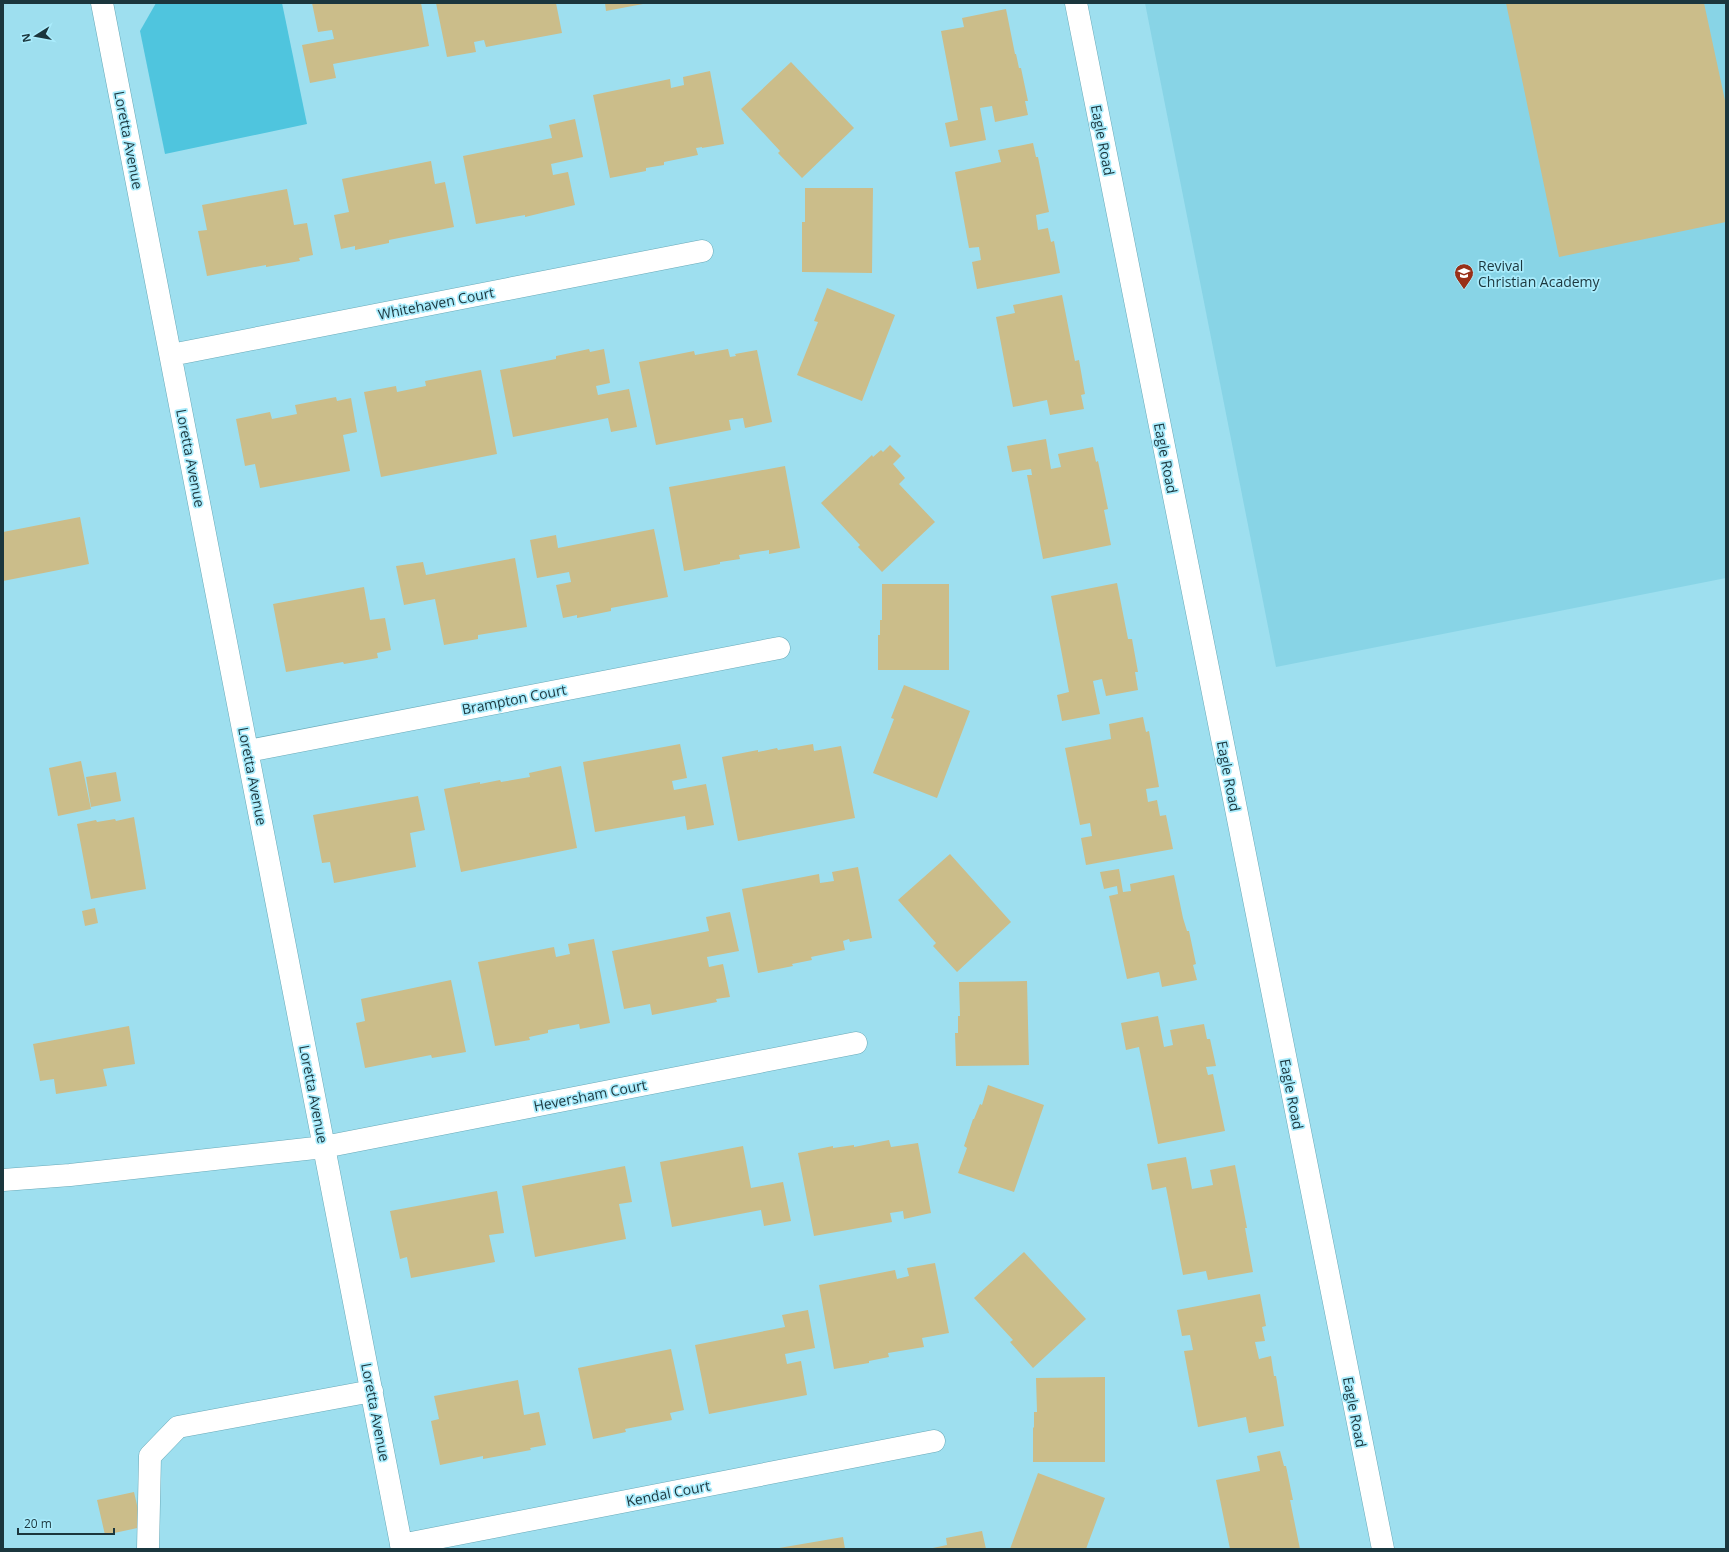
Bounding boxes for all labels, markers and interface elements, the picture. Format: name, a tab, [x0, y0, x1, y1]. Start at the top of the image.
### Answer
north arrow	[16, 16, 56, 56]
text: N	[17, 32, 34, 44]
street label: Loretta Avenue	[110, 89, 148, 191]
street label: Eagle Road	[1087, 103, 1119, 177]
place label: Revival Christian Academy	[1478, 256, 1601, 291]
school or university icon: Revival Christian Academy	[1453, 262, 1475, 290]
street label: Whitehaven Court	[376, 282, 496, 324]
street label: Loretta Avenue	[172, 407, 210, 509]
street label: Eagle Road	[1150, 421, 1182, 495]
street label: Brampton Court	[460, 680, 568, 718]
street label: Loretta Avenue	[234, 725, 272, 827]
street label: Eagle Road	[1213, 739, 1245, 813]
street label: Loretta Avenue	[295, 1043, 333, 1145]
street label: Eagle Road	[1276, 1057, 1308, 1131]
street label: Heversham Court	[532, 1075, 648, 1115]
street label: Loretta Avenue	[357, 1361, 395, 1463]
street label: Eagle Road	[1339, 1375, 1371, 1449]
street label: Kendal Court	[624, 1476, 712, 1510]
scale bar	[18, 1510, 114, 1536]
text: 20 m	[24, 1515, 52, 1532]

